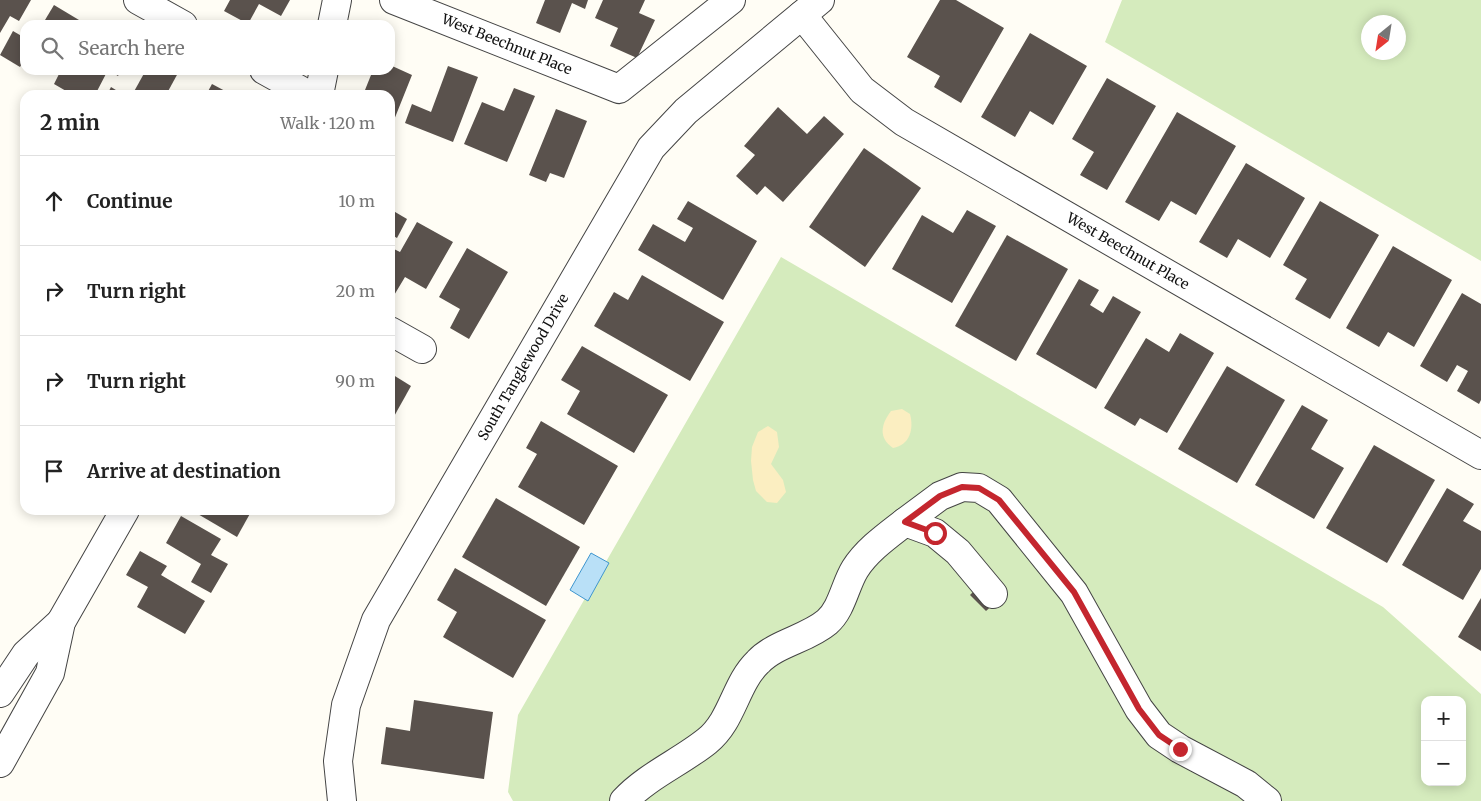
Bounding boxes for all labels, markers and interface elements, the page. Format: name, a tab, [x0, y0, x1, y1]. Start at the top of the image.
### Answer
street label: West Beechnut Place	[438, 9, 575, 78]
north arrow	[1361, 15, 1406, 60]
search box	[20, 20, 395, 75]
icon: search	[38, 34, 66, 62]
text: Search here	[78, 36, 185, 60]
text: 2 min	[40, 109, 100, 136]
text: Walk · 120 m	[280, 113, 375, 133]
icon: ahead	[40, 187, 68, 215]
text: Continue	[87, 189, 173, 213]
text: 10 m	[338, 191, 375, 211]
street label: West Beechnut Place	[1063, 208, 1193, 293]
icon: right	[40, 277, 68, 305]
text: Turn right	[87, 279, 186, 303]
text: 20 m	[336, 281, 375, 301]
street label: South Tanglewood Drive	[474, 290, 572, 444]
icon: right	[40, 367, 68, 395]
text: Turn right	[87, 369, 186, 393]
text: 90 m	[335, 371, 375, 391]
icon: arrive	[40, 457, 68, 485]
text: Arrive at destination	[87, 459, 281, 483]
route start	[924, 522, 947, 545]
map controls	[1421, 696, 1466, 786]
button: +	[1421, 696, 1466, 741]
route end	[1169, 738, 1192, 761]
button: −	[1421, 741, 1466, 786]

